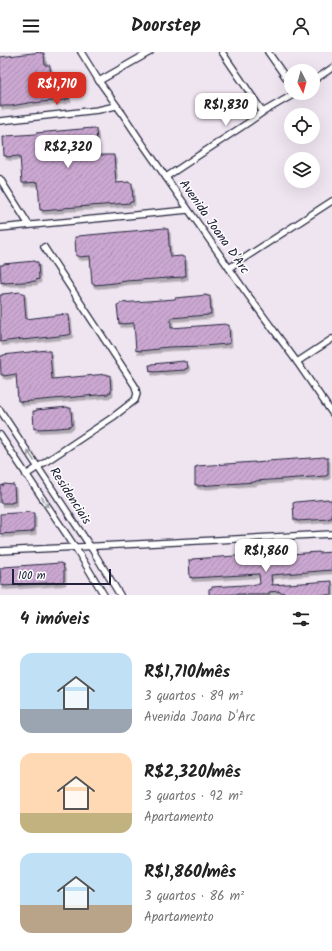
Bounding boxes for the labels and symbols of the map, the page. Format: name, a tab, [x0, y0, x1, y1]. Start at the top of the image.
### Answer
north arrow	[284, 64, 320, 100]
pin: R$1,710	[20, 72, 94, 106]
pin: R$1,830	[189, 93, 263, 127]
pin: R$2,320	[31, 135, 105, 169]
street label: Avenida Joana D'Arc	[173, 175, 255, 279]
one-way arrow	[26, 450, 34, 462]
street label: Residenciais	[44, 463, 97, 529]
one-way arrow	[41, 496, 49, 507]
pin: R$1,860	[229, 539, 303, 573]
scale bar	[12, 567, 111, 586]

